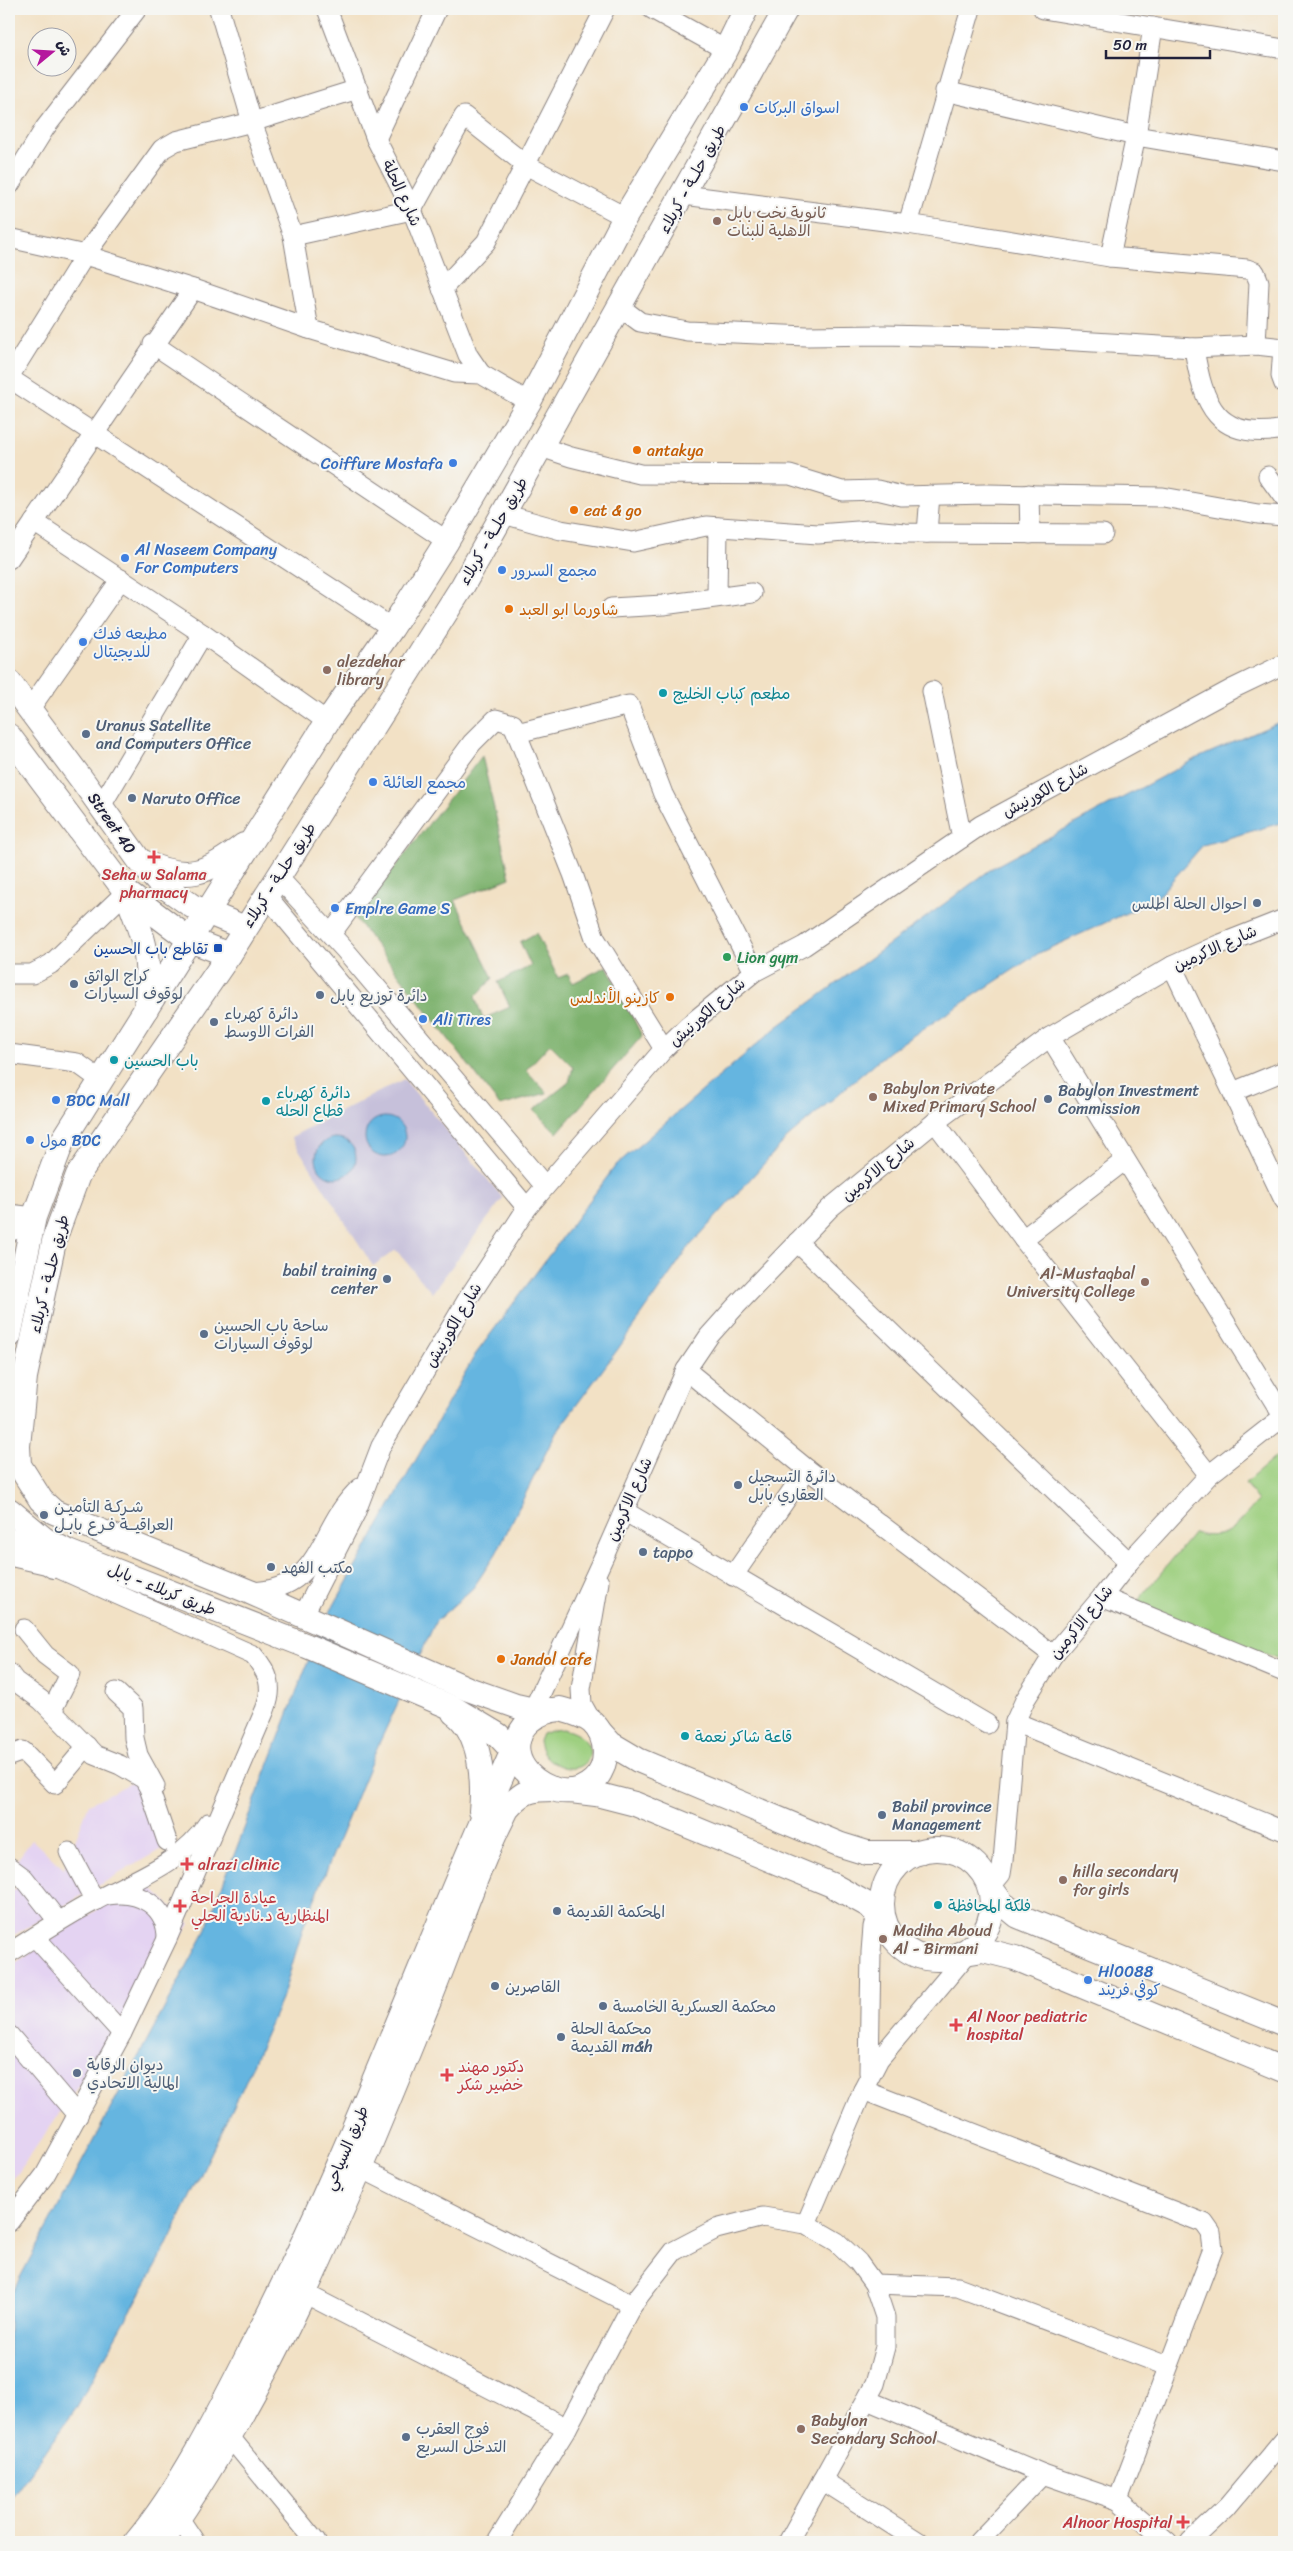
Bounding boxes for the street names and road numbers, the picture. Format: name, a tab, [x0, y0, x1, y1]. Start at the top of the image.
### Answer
street label: طريق حلــة - كربلاء	[650, 119, 734, 239]
street label: شارع الحلة	[374, 155, 430, 231]
street label: طريق حلــة - كربلاء	[450, 471, 536, 591]
street label: شارع الكورنيش	[996, 754, 1094, 826]
street label: Street 40	[80, 786, 144, 860]
street label: طريق حلــة - كربلاء	[234, 816, 324, 934]
street label: شارع الاكرمين	[1168, 917, 1262, 979]
street label: شارع الكورنيش	[662, 970, 752, 1054]
street label: شارع الاكرمين	[834, 1129, 922, 1209]
street label: طريق حلــة - كربلاء	[20, 1212, 78, 1336]
street label: شارع الكورنيش	[416, 1277, 490, 1373]
street label: شارع الاكرمين	[598, 1452, 660, 1546]
street label: طريق كربلاء - بابل	[103, 1554, 221, 1624]
street label: شارع الاكرمين	[1042, 1578, 1120, 1666]
street label: طريق السياحي	[315, 2101, 377, 2195]

